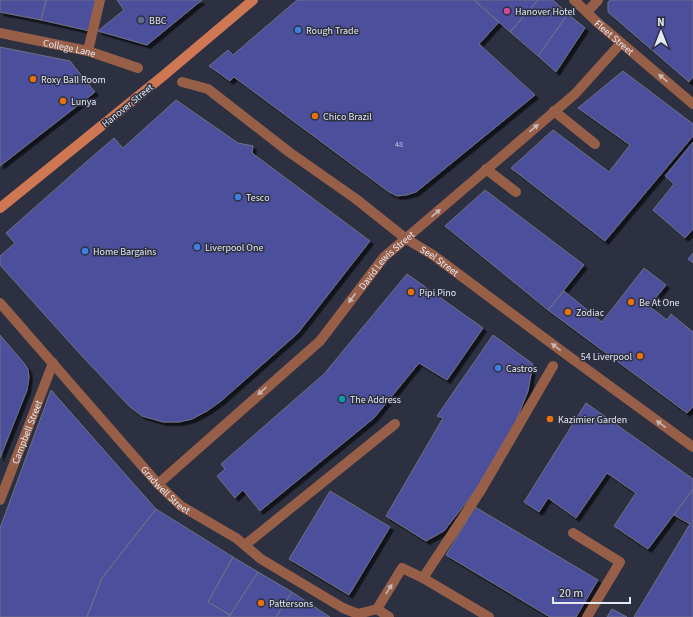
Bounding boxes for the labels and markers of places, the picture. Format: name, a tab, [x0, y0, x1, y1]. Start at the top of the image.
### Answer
place label: Hanover Hotel	[515, 5, 575, 19]
marker: Hanover Hotel	[502, 6, 512, 16]
place label: BBC	[149, 14, 167, 28]
marker: BBC	[136, 15, 146, 25]
place label: Rough Trade	[306, 24, 359, 38]
marker: Rough Trade	[293, 25, 303, 35]
place label: Roxy Ball Room	[41, 73, 106, 87]
marker: Roxy Ball Room	[28, 74, 38, 84]
place label: Lunya	[71, 95, 96, 109]
marker: Lunya	[58, 96, 68, 106]
place label: Chico Brazil	[323, 110, 372, 124]
marker: Chico Brazil	[310, 111, 320, 121]
place label: Tesco	[246, 191, 270, 205]
marker: Tesco	[233, 192, 243, 202]
place label: Liverpool One	[205, 241, 263, 255]
marker: Liverpool One	[192, 242, 202, 252]
place label: Home Bargains	[93, 245, 157, 259]
marker: Home Bargains	[80, 246, 90, 256]
place label: Pipi Pino	[419, 286, 456, 300]
marker: Pipi Pino	[406, 287, 416, 297]
place label: Be At One	[639, 296, 680, 310]
marker: Be At One	[626, 297, 636, 307]
place label: Zodiac	[576, 306, 605, 320]
marker: Zodiac	[563, 307, 573, 317]
place label: 54 Liverpool	[581, 350, 632, 364]
marker: 54 Liverpool	[635, 351, 645, 361]
place label: Castros	[506, 362, 537, 376]
marker: Castros	[493, 363, 503, 373]
place label: The Address	[350, 393, 401, 407]
marker: The Address	[337, 394, 347, 404]
place label: Kazimier Garden	[558, 413, 627, 427]
marker: Kazimier Garden	[545, 414, 555, 424]
place label: Pattersons	[269, 597, 313, 611]
marker: Pattersons	[256, 598, 266, 608]

